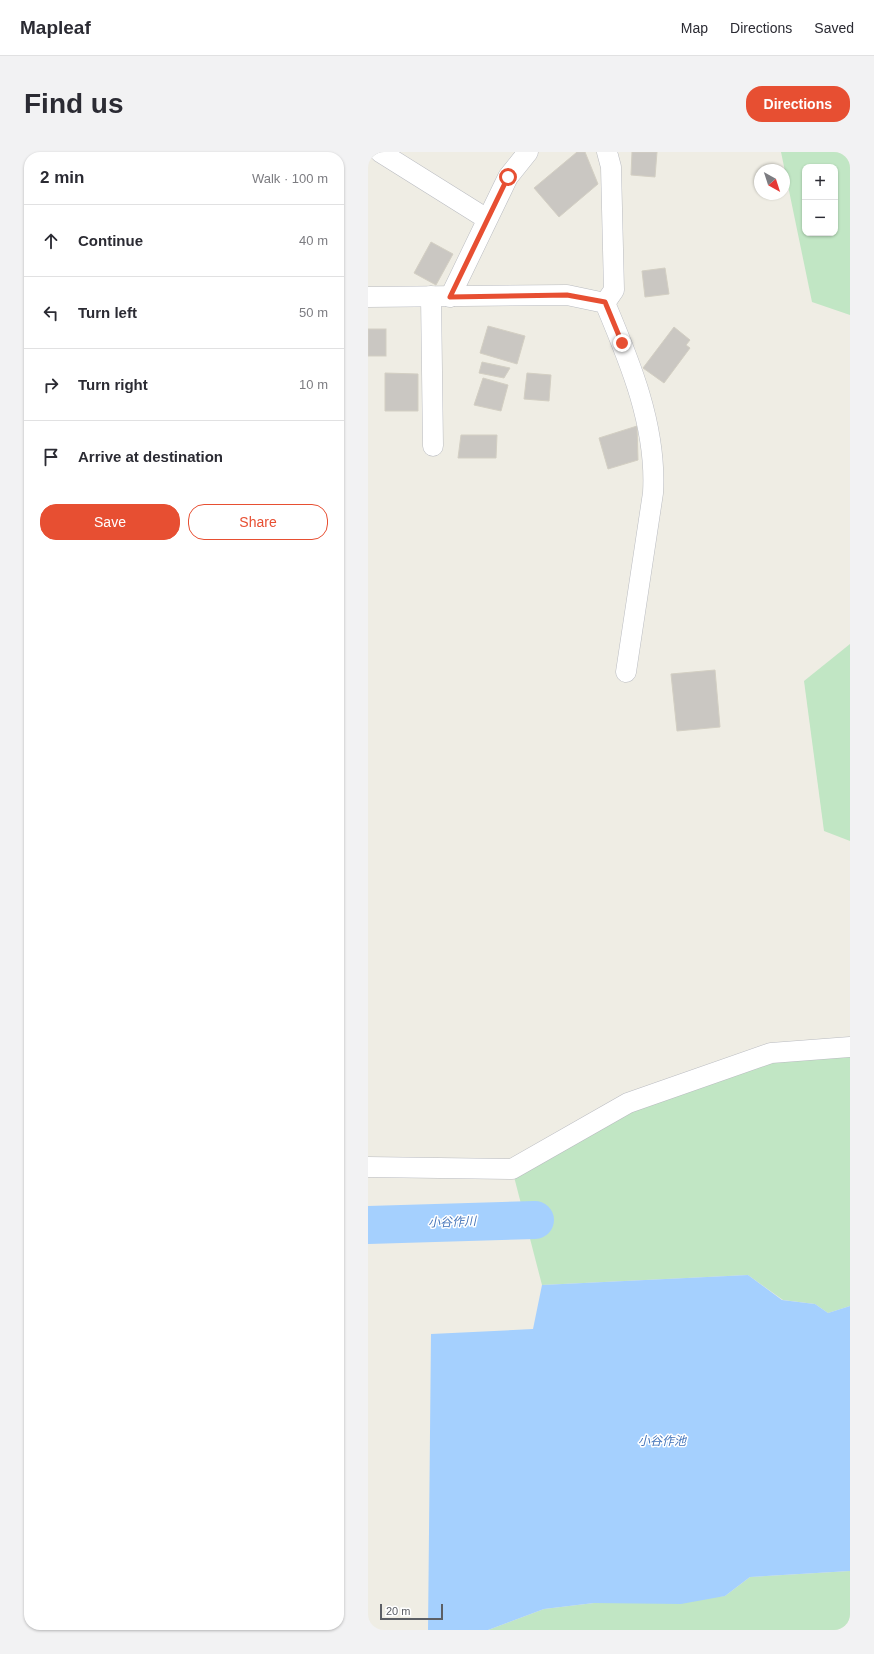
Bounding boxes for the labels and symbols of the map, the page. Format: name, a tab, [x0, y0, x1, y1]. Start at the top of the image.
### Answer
north arrow	[754, 164, 790, 200]
route start	[499, 168, 517, 186]
route end	[613, 334, 631, 352]
water label: 小谷作川	[428, 1214, 478, 1230]
water label: 小谷作池	[638, 1434, 687, 1448]
scale bar	[380, 1602, 443, 1621]

